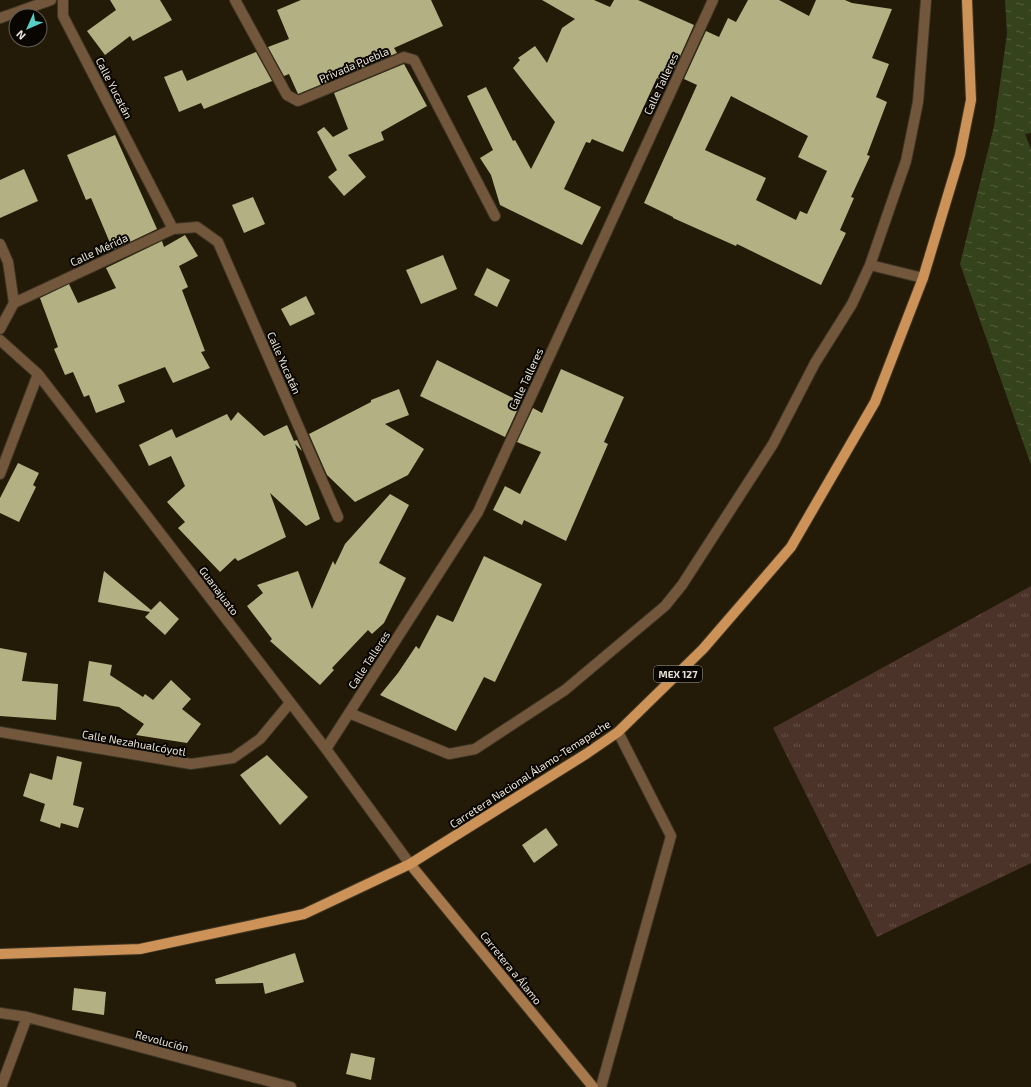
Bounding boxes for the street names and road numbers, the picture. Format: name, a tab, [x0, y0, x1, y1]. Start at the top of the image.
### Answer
street label: Privada Puebla	[317, 44, 391, 85]
street label: Calle Talleres	[641, 51, 681, 117]
street label: Calle Yucatán	[93, 55, 135, 121]
street label: Calle Mérida	[68, 231, 130, 269]
street label: Calle Yucatán	[265, 330, 304, 396]
street label: Calle Talleres	[506, 346, 546, 412]
street label: Guanajuato	[196, 564, 242, 618]
street label: Calle Talleres	[345, 628, 392, 691]
road number: MEX 127	[654, 666, 702, 682]
street label: Carretera Nacional Álamo-Temapache	[447, 717, 613, 830]
street label: Calle Nezahualcóyotl	[81, 727, 188, 758]
street label: Carretera a Álamo	[478, 929, 545, 1007]
street label: Revolución	[134, 1027, 190, 1054]

